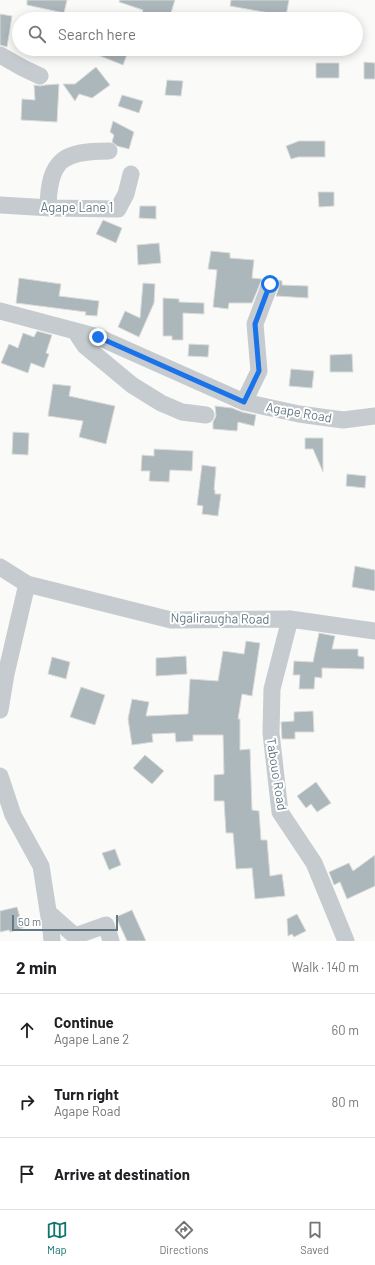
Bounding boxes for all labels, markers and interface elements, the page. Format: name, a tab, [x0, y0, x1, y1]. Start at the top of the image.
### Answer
search box	[12, 12, 363, 56]
icon: search	[26, 23, 48, 45]
text: Search here	[58, 25, 136, 43]
street label: Agape Lane 1	[41, 199, 113, 215]
route start	[261, 275, 279, 293]
route end	[89, 328, 107, 346]
street label: Agape Road	[265, 398, 333, 426]
street label: Ngaliraugha Road	[170, 609, 270, 627]
street label: Tabouo Road	[263, 737, 291, 811]
scale bar	[12, 913, 118, 932]
text: 50 m	[18, 915, 41, 928]
text: 2 min	[16, 957, 57, 977]
text: Walk · 140 m	[292, 959, 359, 975]
text: Continue	[54, 1013, 114, 1031]
icon: ahead	[16, 1019, 38, 1041]
text: 60 m	[332, 1022, 359, 1038]
text: Agape Lane 2	[54, 1031, 129, 1047]
text: Turn right	[54, 1085, 119, 1103]
icon: right	[16, 1091, 38, 1113]
text: 80 m	[332, 1094, 359, 1110]
text: Agape Road	[54, 1103, 121, 1119]
icon: arrive	[16, 1163, 38, 1185]
text: Arrive at destination	[54, 1165, 190, 1183]
tab: Map	[46, 1219, 68, 1256]
tab: Directions	[159, 1219, 209, 1256]
tab: Saved	[300, 1219, 329, 1256]

